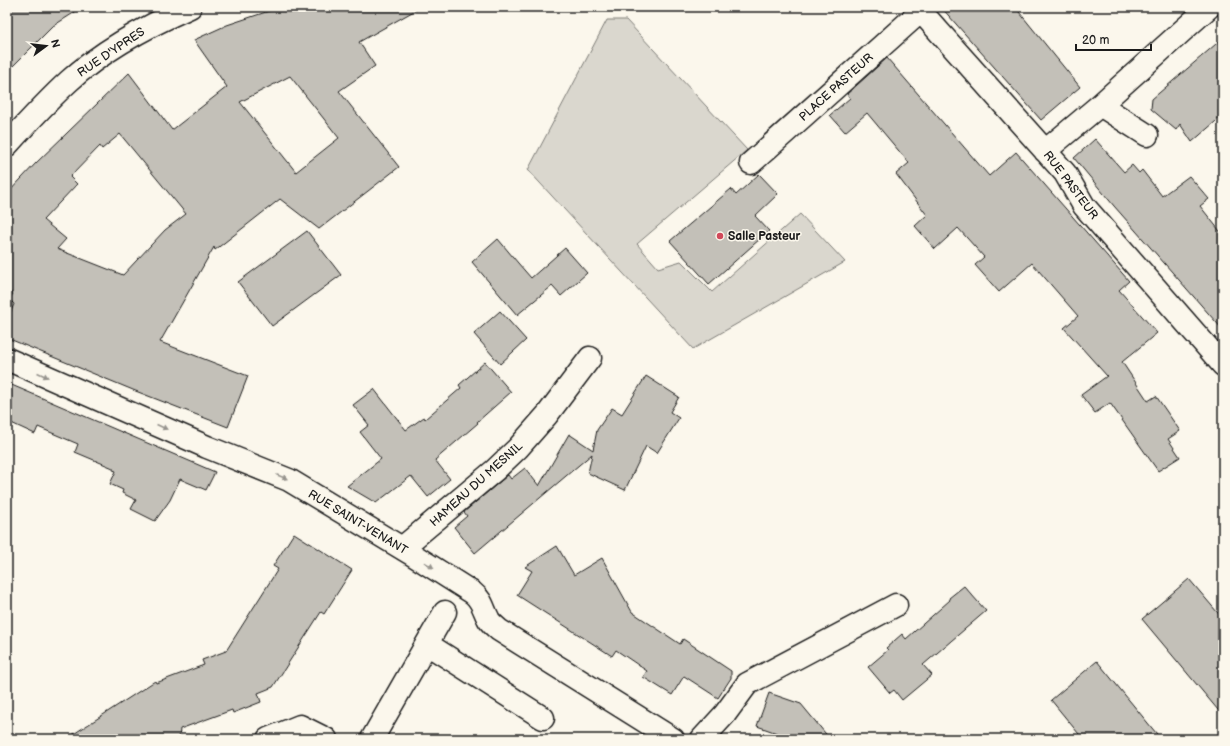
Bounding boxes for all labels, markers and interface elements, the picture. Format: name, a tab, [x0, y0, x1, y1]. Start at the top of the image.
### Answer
street label: RUE D'YPRES	[75, 24, 148, 80]
north arrow	[26, 26, 66, 66]
scale bar	[1076, 26, 1151, 52]
text: 20 m	[1082, 33, 1109, 48]
text: N	[48, 38, 63, 49]
street label: PLACE PASTEUR	[796, 50, 877, 125]
street label: RUE PASTEUR	[1040, 148, 1102, 223]
place label: Salle Pasteur	[728, 229, 801, 244]
marker: Salle Pasteur	[715, 231, 725, 241]
one-way arrow	[37, 372, 48, 378]
one-way arrow	[156, 424, 167, 430]
street label: HAMEAU DU MESNIL	[427, 439, 526, 530]
one-way arrow	[276, 475, 288, 481]
street label: RUE SAINT-VENANT	[305, 487, 411, 558]
one-way arrow	[424, 561, 434, 569]

